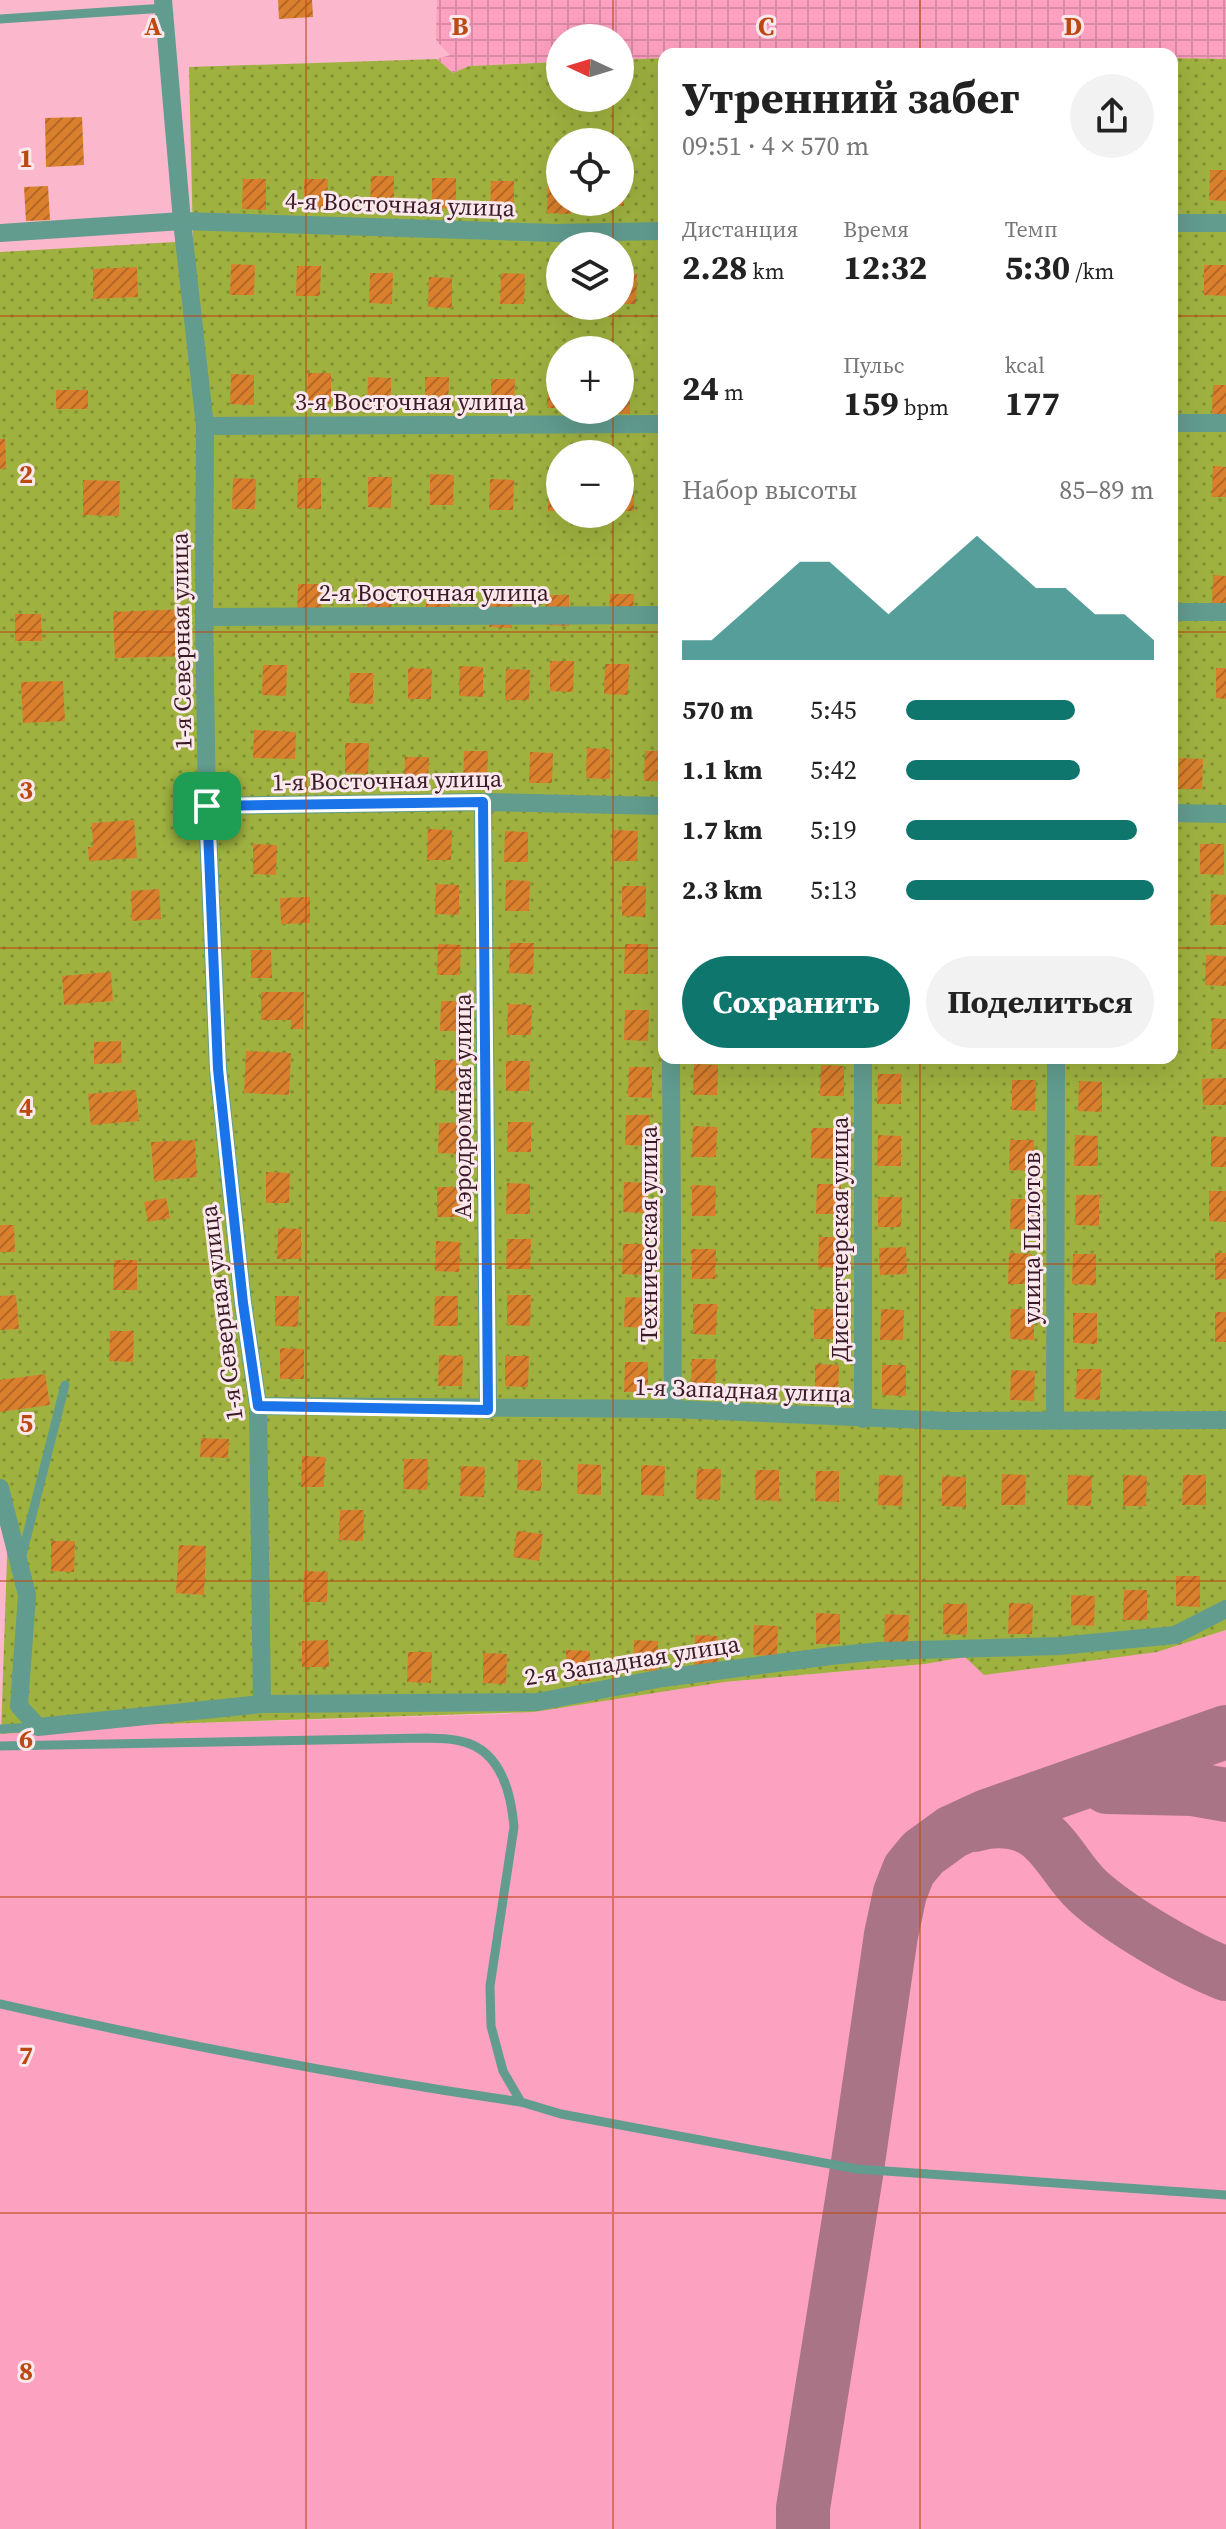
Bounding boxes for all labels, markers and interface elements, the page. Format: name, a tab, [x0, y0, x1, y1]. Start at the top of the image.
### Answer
text: A	[144, 8, 162, 44]
text: B	[452, 8, 469, 44]
text: C	[758, 8, 774, 44]
text: D	[1064, 8, 1082, 44]
north arrow	[546, 24, 634, 112]
map controls	[546, 24, 634, 528]
text: Утренний забег	[682, 67, 1020, 128]
button: share	[1070, 74, 1154, 158]
button: locate	[546, 128, 634, 216]
text: 09:51 · 4 × 570 m	[682, 128, 869, 164]
text: 1	[19, 140, 33, 176]
street label: 4-я Восточная улица	[284, 183, 516, 225]
text: Дистанция	[682, 214, 798, 244]
text: Время	[843, 214, 909, 244]
text: Темп	[1005, 214, 1058, 244]
button: layers	[546, 232, 634, 320]
text: 2.28	[682, 244, 747, 290]
text: 12:32	[843, 244, 927, 290]
text: 5:30	[1005, 244, 1070, 290]
text: km	[747, 256, 784, 286]
text: /km	[1070, 256, 1114, 286]
button: +	[546, 336, 634, 424]
text: Пульс	[843, 350, 904, 380]
text: kcal	[1005, 350, 1045, 380]
text: 24	[682, 365, 719, 411]
text: m	[719, 377, 744, 407]
text: 159	[843, 380, 899, 426]
text: 177	[1005, 380, 1060, 426]
street label: 3-я Восточная улица	[295, 385, 526, 418]
text: bpm	[899, 392, 949, 422]
button: −	[546, 440, 634, 528]
text: 2	[19, 456, 33, 492]
text: Набор высоты	[682, 472, 857, 508]
text: 85–89 m	[1059, 472, 1154, 508]
street label: 1-я Северная улица	[163, 531, 199, 750]
street label: 2-я Восточная улица	[319, 576, 550, 609]
text: 570 m	[682, 692, 753, 728]
text: 5:45	[810, 692, 857, 728]
text: 1.1 km	[682, 752, 763, 788]
text: 5:42	[810, 752, 857, 788]
street label: 1-я Восточная улица	[272, 761, 503, 799]
text: 3	[19, 772, 33, 808]
pin	[173, 772, 241, 840]
icon: arrive	[185, 784, 229, 828]
text: 1.7 km	[682, 812, 763, 848]
text: 5:19	[810, 812, 857, 848]
text: 2.3 km	[682, 872, 763, 908]
text: 5:13	[810, 872, 857, 908]
button: Сохранить	[682, 956, 910, 1048]
button: Поделиться	[926, 956, 1154, 1048]
street label: Аэродромная улица	[446, 992, 479, 1219]
text: 4	[19, 1089, 33, 1125]
street label: Диспетчерская улица	[823, 1116, 856, 1362]
street label: Техническая улица	[632, 1125, 665, 1342]
street label: улица Пилотов	[1015, 1152, 1048, 1324]
street label: 1-я Северная улица	[191, 1203, 251, 1423]
street label: 1-я Западная улица	[634, 1370, 853, 1410]
text: 5	[19, 1405, 33, 1441]
street label: 2-я Западная улица	[522, 1627, 743, 1693]
text: 6	[19, 1721, 33, 1757]
text: 7	[19, 2037, 33, 2073]
text: 8	[19, 2353, 33, 2389]

